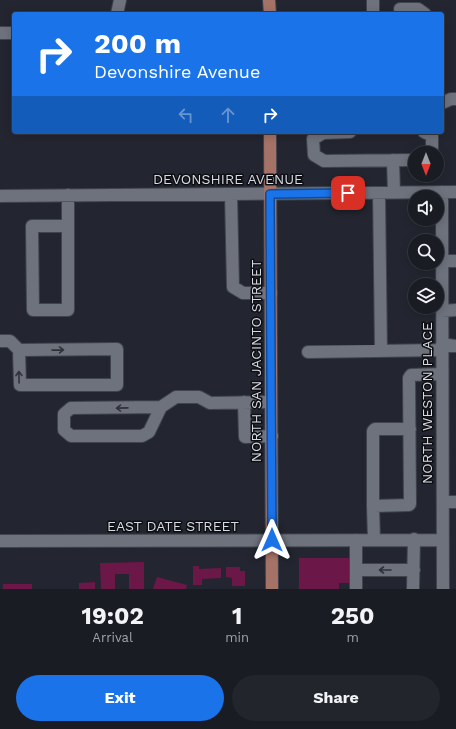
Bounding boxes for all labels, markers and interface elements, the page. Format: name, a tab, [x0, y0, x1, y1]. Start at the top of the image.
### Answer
text: 200 m	[94, 27, 181, 60]
icon: right	[28, 28, 80, 80]
text: Devonshire Avenue	[94, 61, 260, 82]
icon: left	[175, 104, 197, 126]
icon: ahead	[217, 104, 239, 126]
icon: right	[259, 104, 281, 126]
north arrow	[408, 146, 444, 182]
map controls	[408, 146, 444, 314]
street label: DEVONSHIRE AVENUE	[153, 171, 303, 187]
pin	[331, 176, 365, 210]
icon: arrive	[337, 182, 359, 204]
button: sound	[408, 190, 444, 226]
button: search	[408, 234, 444, 270]
street label: NORTH SAN JACINTO STREET	[248, 259, 264, 462]
button: layers	[408, 278, 444, 314]
street label: NORTH WESTON PLACE	[419, 322, 435, 484]
one-way arrow	[51, 346, 64, 354]
one-way arrow	[16, 371, 23, 384]
one-way arrow	[116, 404, 129, 412]
street label: EAST DATE STREET	[107, 518, 240, 534]
position arrow	[251, 519, 293, 561]
one-way arrow	[379, 566, 392, 574]
text: 19:02	[82, 602, 144, 630]
text: 1	[232, 602, 242, 630]
text: 250	[331, 602, 374, 630]
text: Arrival	[92, 630, 133, 645]
text: min	[225, 630, 249, 645]
text: m	[346, 630, 359, 645]
button: Exit	[16, 675, 224, 721]
button: Share	[232, 675, 440, 721]

